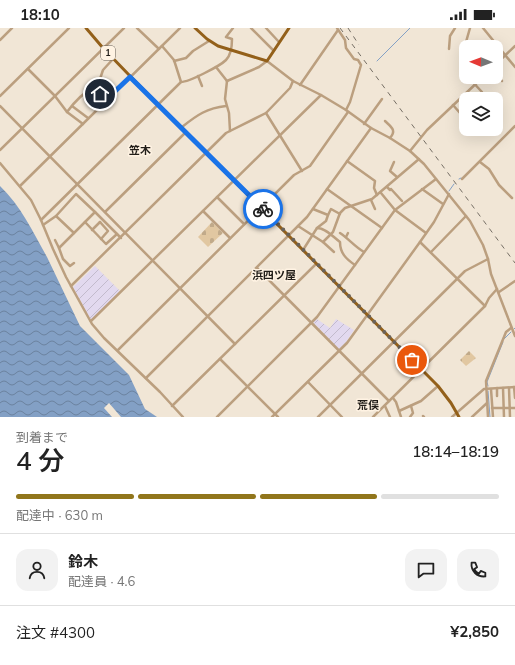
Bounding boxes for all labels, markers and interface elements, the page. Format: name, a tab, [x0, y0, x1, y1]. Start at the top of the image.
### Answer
text: 18:10	[20, 5, 60, 24]
north arrow	[459, 40, 503, 84]
map controls	[459, 40, 503, 136]
road number: 1	[101, 46, 115, 60]
pin	[83, 77, 117, 111]
icon: home	[89, 83, 111, 105]
button: layers	[459, 92, 503, 136]
district label: 笠木	[128, 143, 151, 157]
courier	[243, 189, 283, 229]
icon: bike	[252, 198, 274, 220]
district label: 浜四ツ屋	[252, 268, 296, 282]
pin	[395, 343, 429, 377]
icon: bag	[401, 349, 423, 371]
district label: 荒俣	[357, 398, 379, 412]
text: 到着まで	[16, 429, 68, 445]
text: 18:14–18:19	[412, 442, 499, 461]
text: 4 分	[16, 444, 65, 477]
text: 配達中 · 630 m	[16, 507, 103, 523]
button: person	[16, 549, 58, 591]
button: chat	[405, 549, 447, 591]
button: phone	[457, 549, 499, 591]
text: 鈴木	[68, 552, 98, 571]
text: 配達員 · 4.6	[68, 573, 135, 589]
text: ¥2,850	[450, 622, 499, 641]
text: 注文 #4300	[16, 623, 95, 642]

